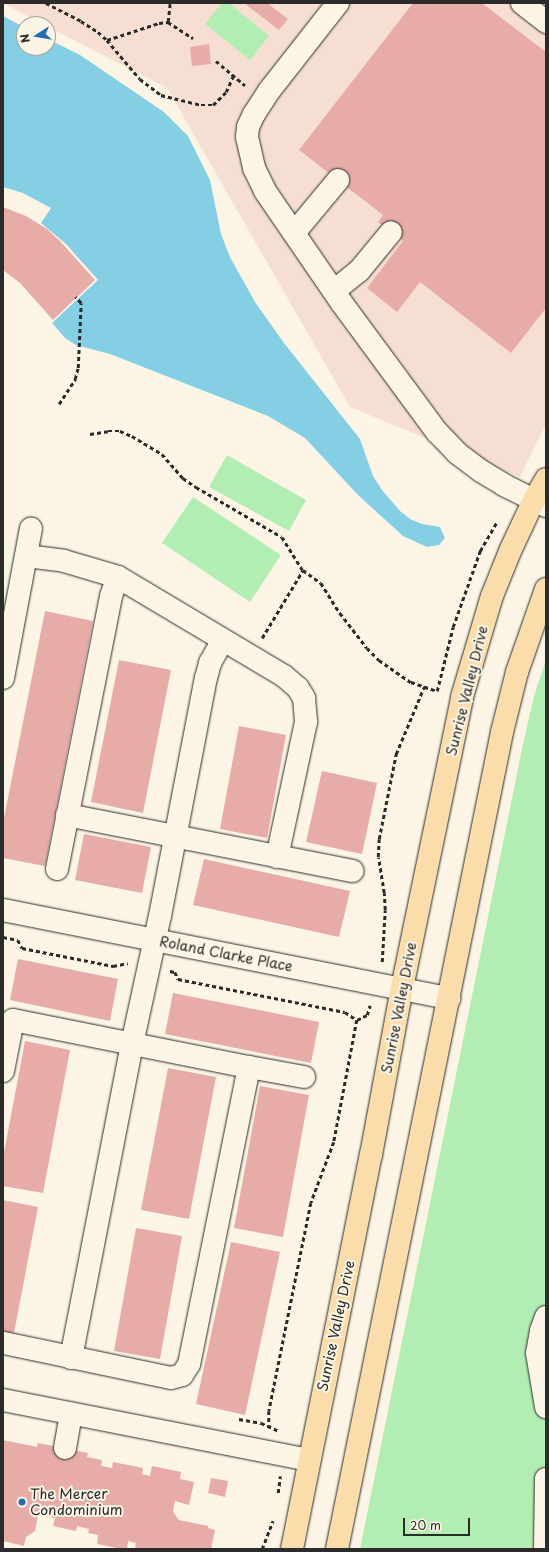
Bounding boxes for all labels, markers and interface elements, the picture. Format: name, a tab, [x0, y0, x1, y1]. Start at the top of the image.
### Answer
north arrow	[16, 16, 56, 56]
text: N	[16, 32, 34, 44]
street label: Sunrise Valley Drive	[443, 624, 491, 758]
street label: Roland Clarke Place	[158, 933, 294, 975]
street label: Sunrise Valley Drive	[378, 940, 420, 1076]
street label: Sunrise Valley Drive	[314, 1258, 358, 1394]
place label: The Mercer Condominium	[30, 1486, 123, 1518]
marker: The Mercer Condominium	[17, 1497, 27, 1507]
scale bar	[405, 1510, 472, 1536]
text: 20 m	[410, 1516, 441, 1534]

